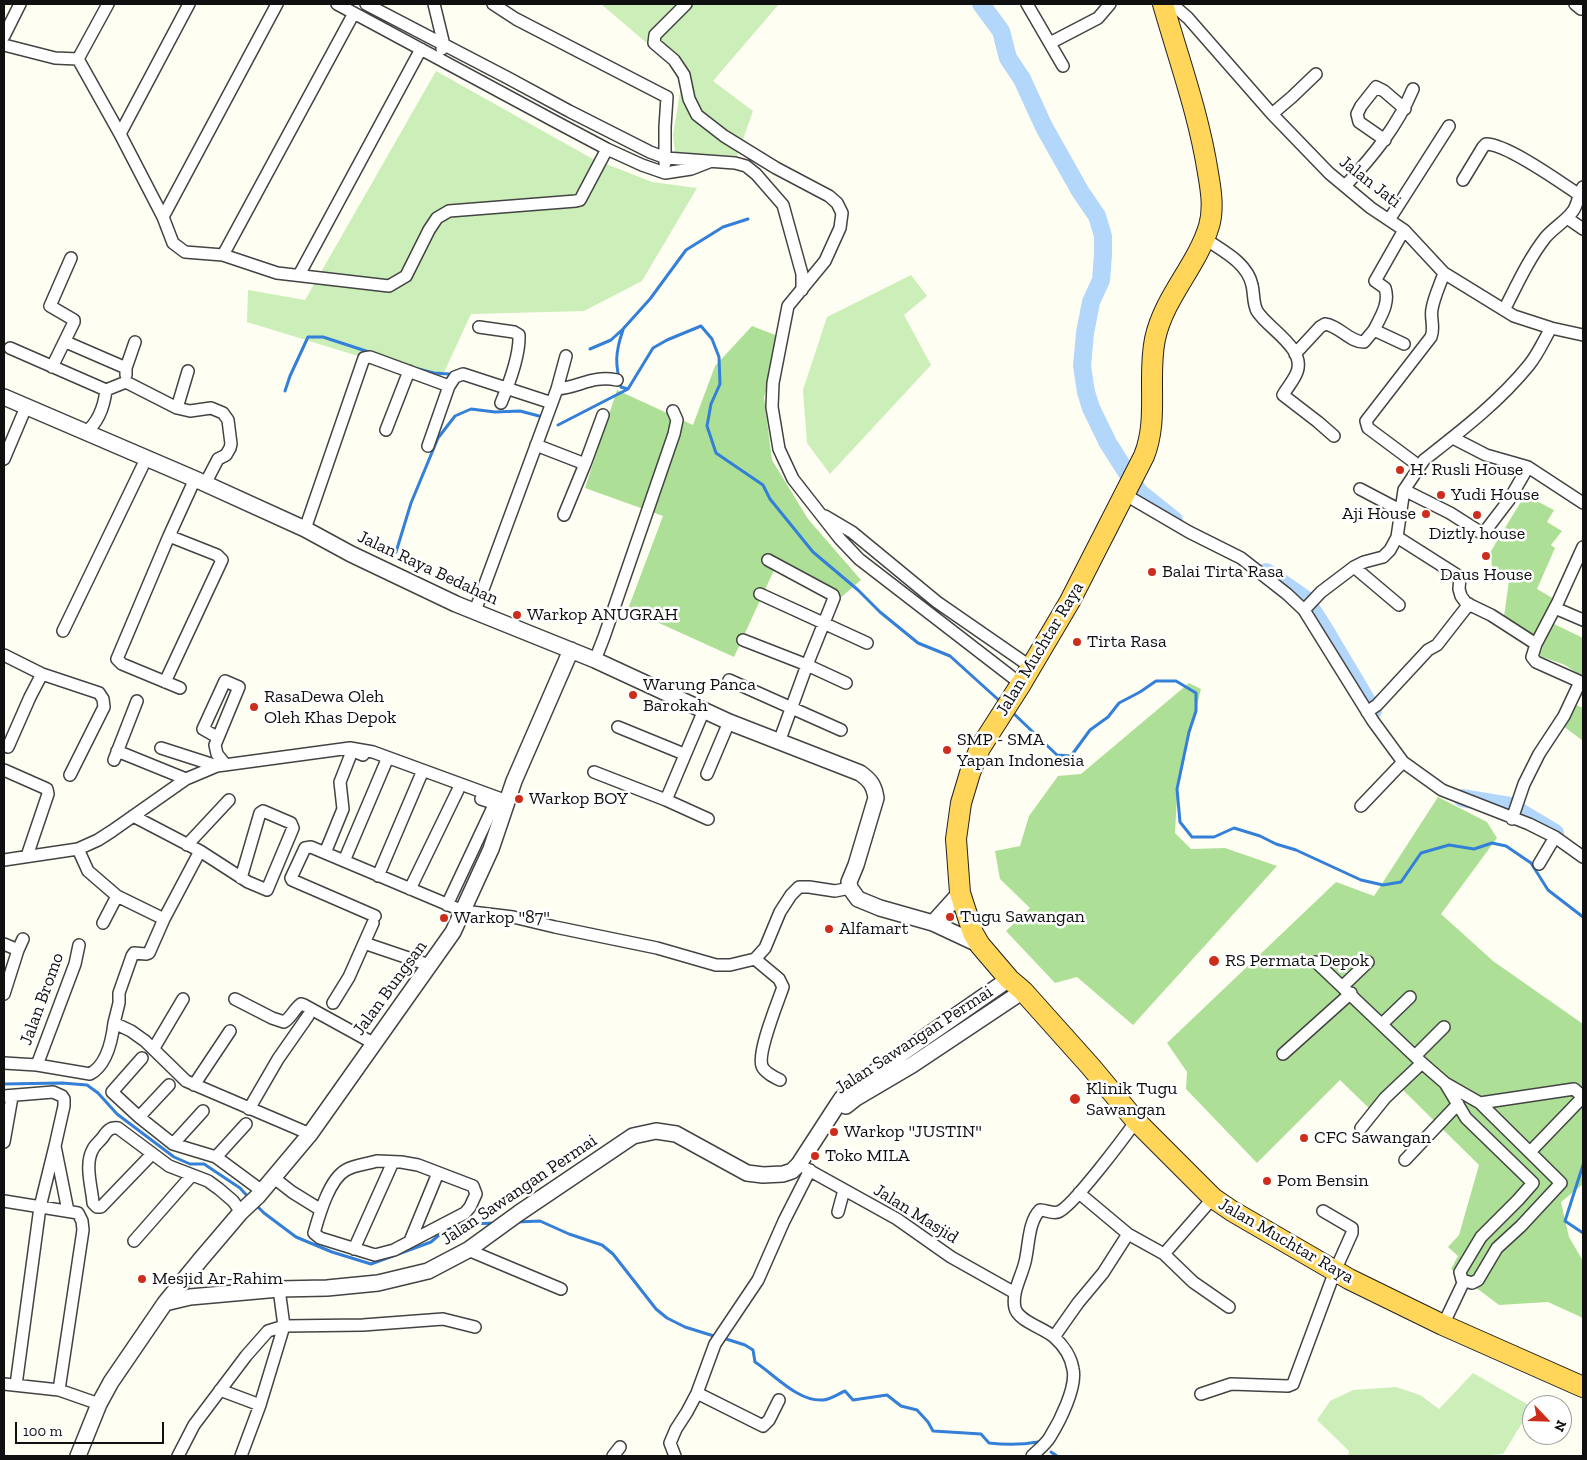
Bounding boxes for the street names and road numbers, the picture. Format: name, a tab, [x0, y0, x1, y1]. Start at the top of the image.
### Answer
street label: Jalan Jati	[1335, 151, 1405, 213]
street label: Jalan Raya Bedahan	[354, 526, 502, 610]
street label: Jalan Muchtar Raya	[991, 578, 1089, 720]
street label: Jalan Bungsan	[348, 936, 432, 1040]
street label: Jalan Bromo	[15, 950, 69, 1048]
street label: Jalan Sawangan Permai	[831, 981, 997, 1099]
street label: Jalan Sawangan Permai	[437, 1130, 601, 1250]
street label: Jalan Masjid	[870, 1179, 962, 1249]
street label: Jalan Muchtar Raya	[1215, 1193, 1357, 1289]

